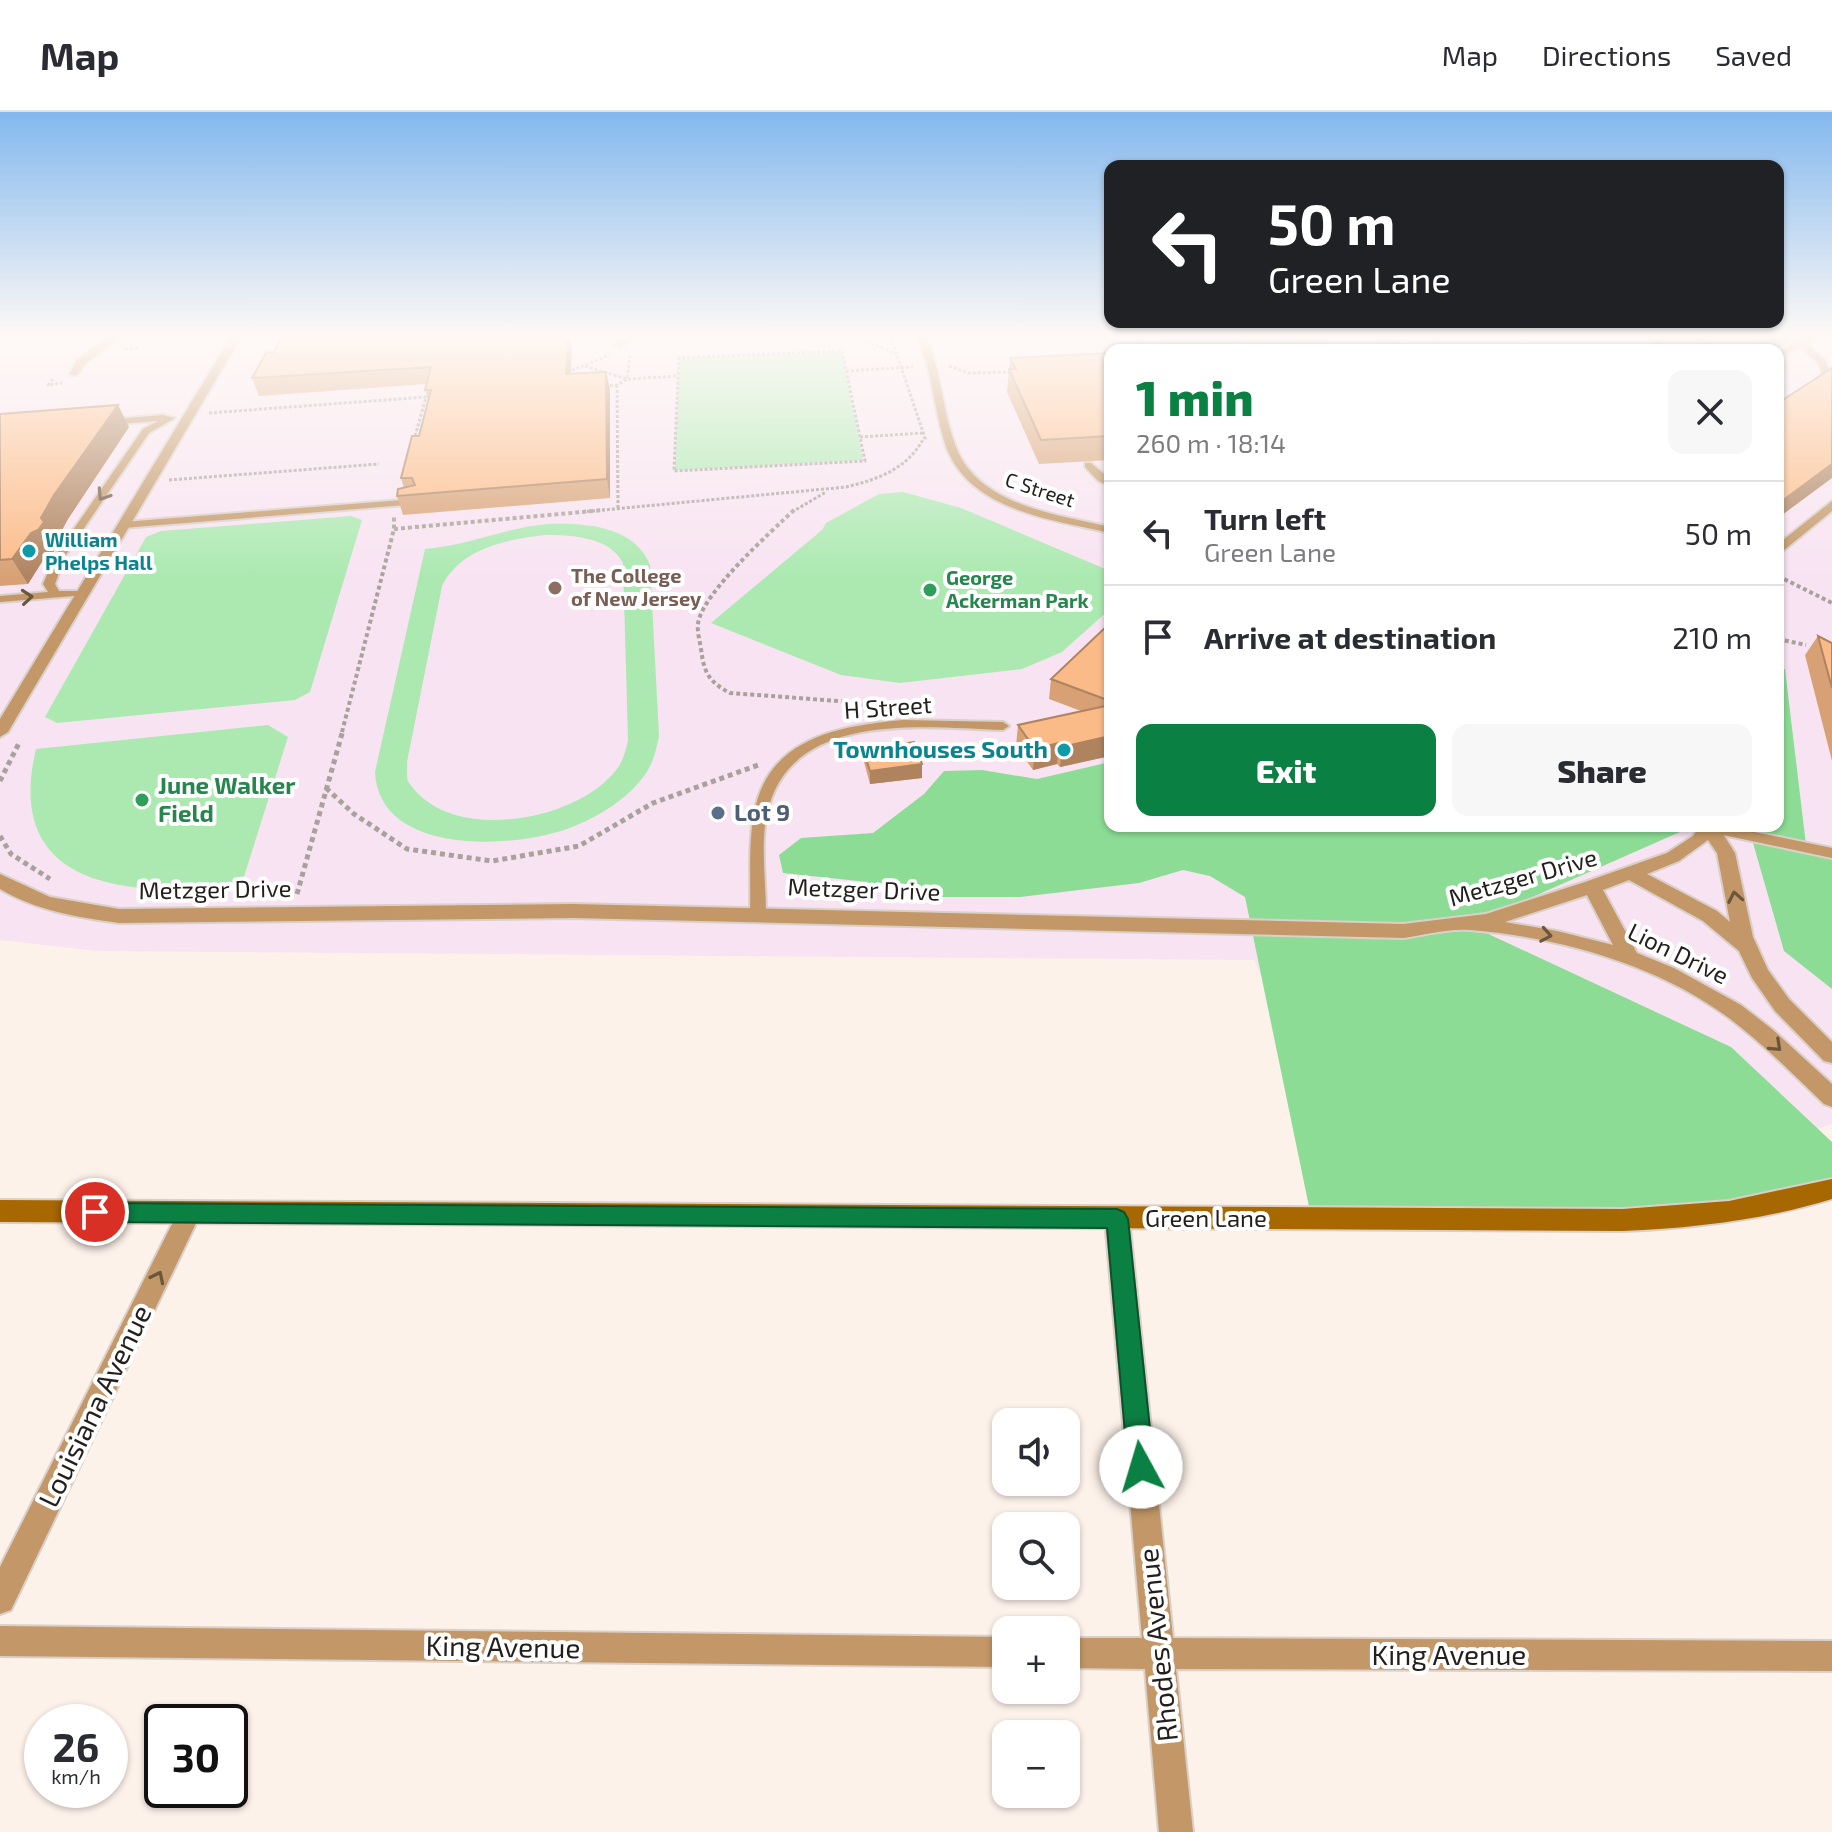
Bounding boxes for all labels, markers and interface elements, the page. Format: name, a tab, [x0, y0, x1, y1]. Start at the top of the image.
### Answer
text: Map	[40, 32, 119, 78]
text: Map	[1442, 38, 1498, 72]
text: Directions	[1542, 38, 1671, 72]
text: Saved	[1715, 38, 1792, 72]
text: 50 m	[1268, 189, 1396, 256]
icon: left	[1136, 192, 1240, 296]
text: Green Lane	[1268, 257, 1451, 300]
text: 1 min	[1136, 368, 1254, 426]
button: close	[1668, 370, 1752, 454]
text: 260 m · 18:14	[1136, 427, 1286, 458]
street label: C Street	[1003, 467, 1078, 512]
one-way arrow	[98, 486, 113, 501]
text: Turn left	[1204, 500, 1326, 536]
icon: left	[1136, 511, 1180, 555]
text: 50 m	[1685, 515, 1752, 551]
place label: William Phelps Hall	[45, 527, 153, 574]
text: Green Lane	[1204, 536, 1336, 567]
marker: William Phelps Hall	[20, 542, 38, 560]
place label: The College of New Jersey	[571, 563, 702, 611]
place label: George Ackerman Park	[946, 565, 1089, 612]
marker: The College of New Jersey	[546, 579, 564, 597]
marker: George Ackerman Park	[921, 581, 939, 599]
one-way arrow	[21, 588, 34, 605]
icon: arrive	[1136, 615, 1180, 659]
text: Arrive at destination	[1204, 619, 1496, 655]
text: 210 m	[1672, 619, 1752, 655]
street label: H Street	[843, 689, 933, 724]
button: Exit	[1136, 724, 1436, 816]
button: Share	[1452, 724, 1752, 816]
place label: Townhouses South	[833, 734, 1048, 763]
marker: Townhouses South	[1055, 741, 1073, 759]
place label: June Walker Field	[158, 770, 296, 827]
marker: June Walker Field	[133, 791, 151, 809]
place label: Lot 9	[734, 797, 790, 826]
marker: Lot 9	[709, 804, 727, 822]
street label: Metzger Drive	[1445, 842, 1600, 912]
street label: Metzger Drive	[787, 871, 941, 906]
street label: Metzger Drive	[138, 873, 292, 904]
one-way arrow	[1727, 891, 1744, 905]
street label: Lion Drive	[1624, 916, 1734, 989]
one-way arrow	[1539, 926, 1552, 943]
one-way arrow	[1767, 1036, 1782, 1050]
pin	[61, 1178, 129, 1246]
icon: arrive	[73, 1190, 117, 1234]
street label: Green Lane	[1145, 1203, 1267, 1232]
one-way arrow	[148, 1271, 164, 1286]
street label: Louisiana Avenue	[30, 1299, 158, 1512]
map controls	[992, 1408, 1080, 1808]
button: sound	[992, 1408, 1080, 1496]
position arrow	[1099, 1425, 1183, 1509]
button: search	[992, 1512, 1080, 1600]
street label: Rhodes Avenue	[1130, 1547, 1184, 1743]
button: +	[992, 1616, 1080, 1704]
street label: King Avenue	[425, 1628, 581, 1664]
street label: King Avenue	[1372, 1637, 1526, 1671]
speed limit sign: 30	[144, 1704, 248, 1808]
button: −	[992, 1720, 1080, 1808]
text: 26	[53, 1722, 99, 1770]
text: km/h	[51, 1764, 101, 1788]

